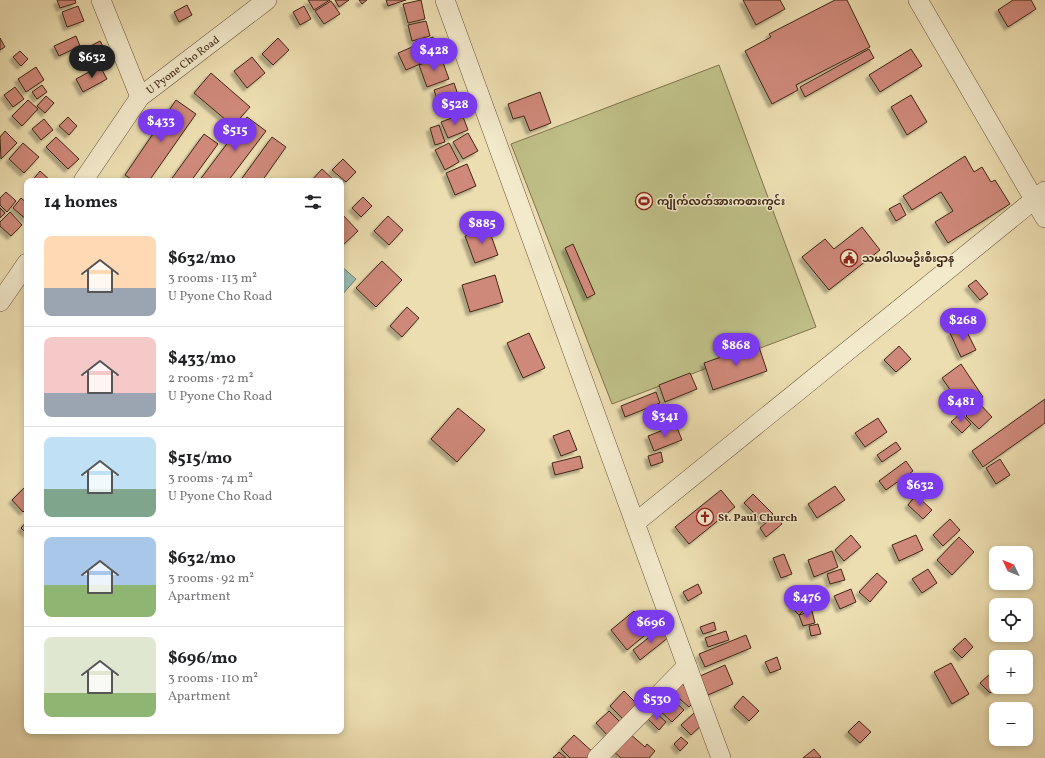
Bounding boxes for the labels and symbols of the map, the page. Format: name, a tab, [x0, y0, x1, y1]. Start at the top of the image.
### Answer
street label: U Pyone Cho Road	[144, 33, 223, 99]
pin: $428	[410, 38, 458, 72]
pin: $632	[68, 45, 116, 79]
pin: $528	[431, 92, 479, 126]
pin: $433	[137, 109, 185, 143]
pin: $515	[211, 118, 259, 152]
sports icon: ကျိုက်လတ်အားကစားကွင်း	[634, 191, 654, 211]
place label: ကျိုက်လတ်အားကစားကွင်း	[657, 194, 785, 211]
pin: $885	[458, 211, 506, 245]
public building icon: သမဝါယမဦးစီးဌာန	[839, 248, 859, 268]
place label: သမဝါယမဦးစီးဌာန	[862, 251, 954, 267]
pin: $268	[939, 308, 987, 342]
pin: $868	[712, 333, 760, 367]
pin: $481	[937, 389, 985, 423]
pin: $341	[641, 404, 689, 438]
pin: $632	[896, 473, 944, 507]
church icon: St. Paul Church	[695, 507, 715, 527]
place label: St. Paul Church	[718, 511, 797, 526]
north arrow	[989, 546, 1033, 590]
pin: $476	[783, 585, 831, 619]
pin: $696	[627, 610, 675, 644]
pin: $530	[633, 687, 681, 721]

